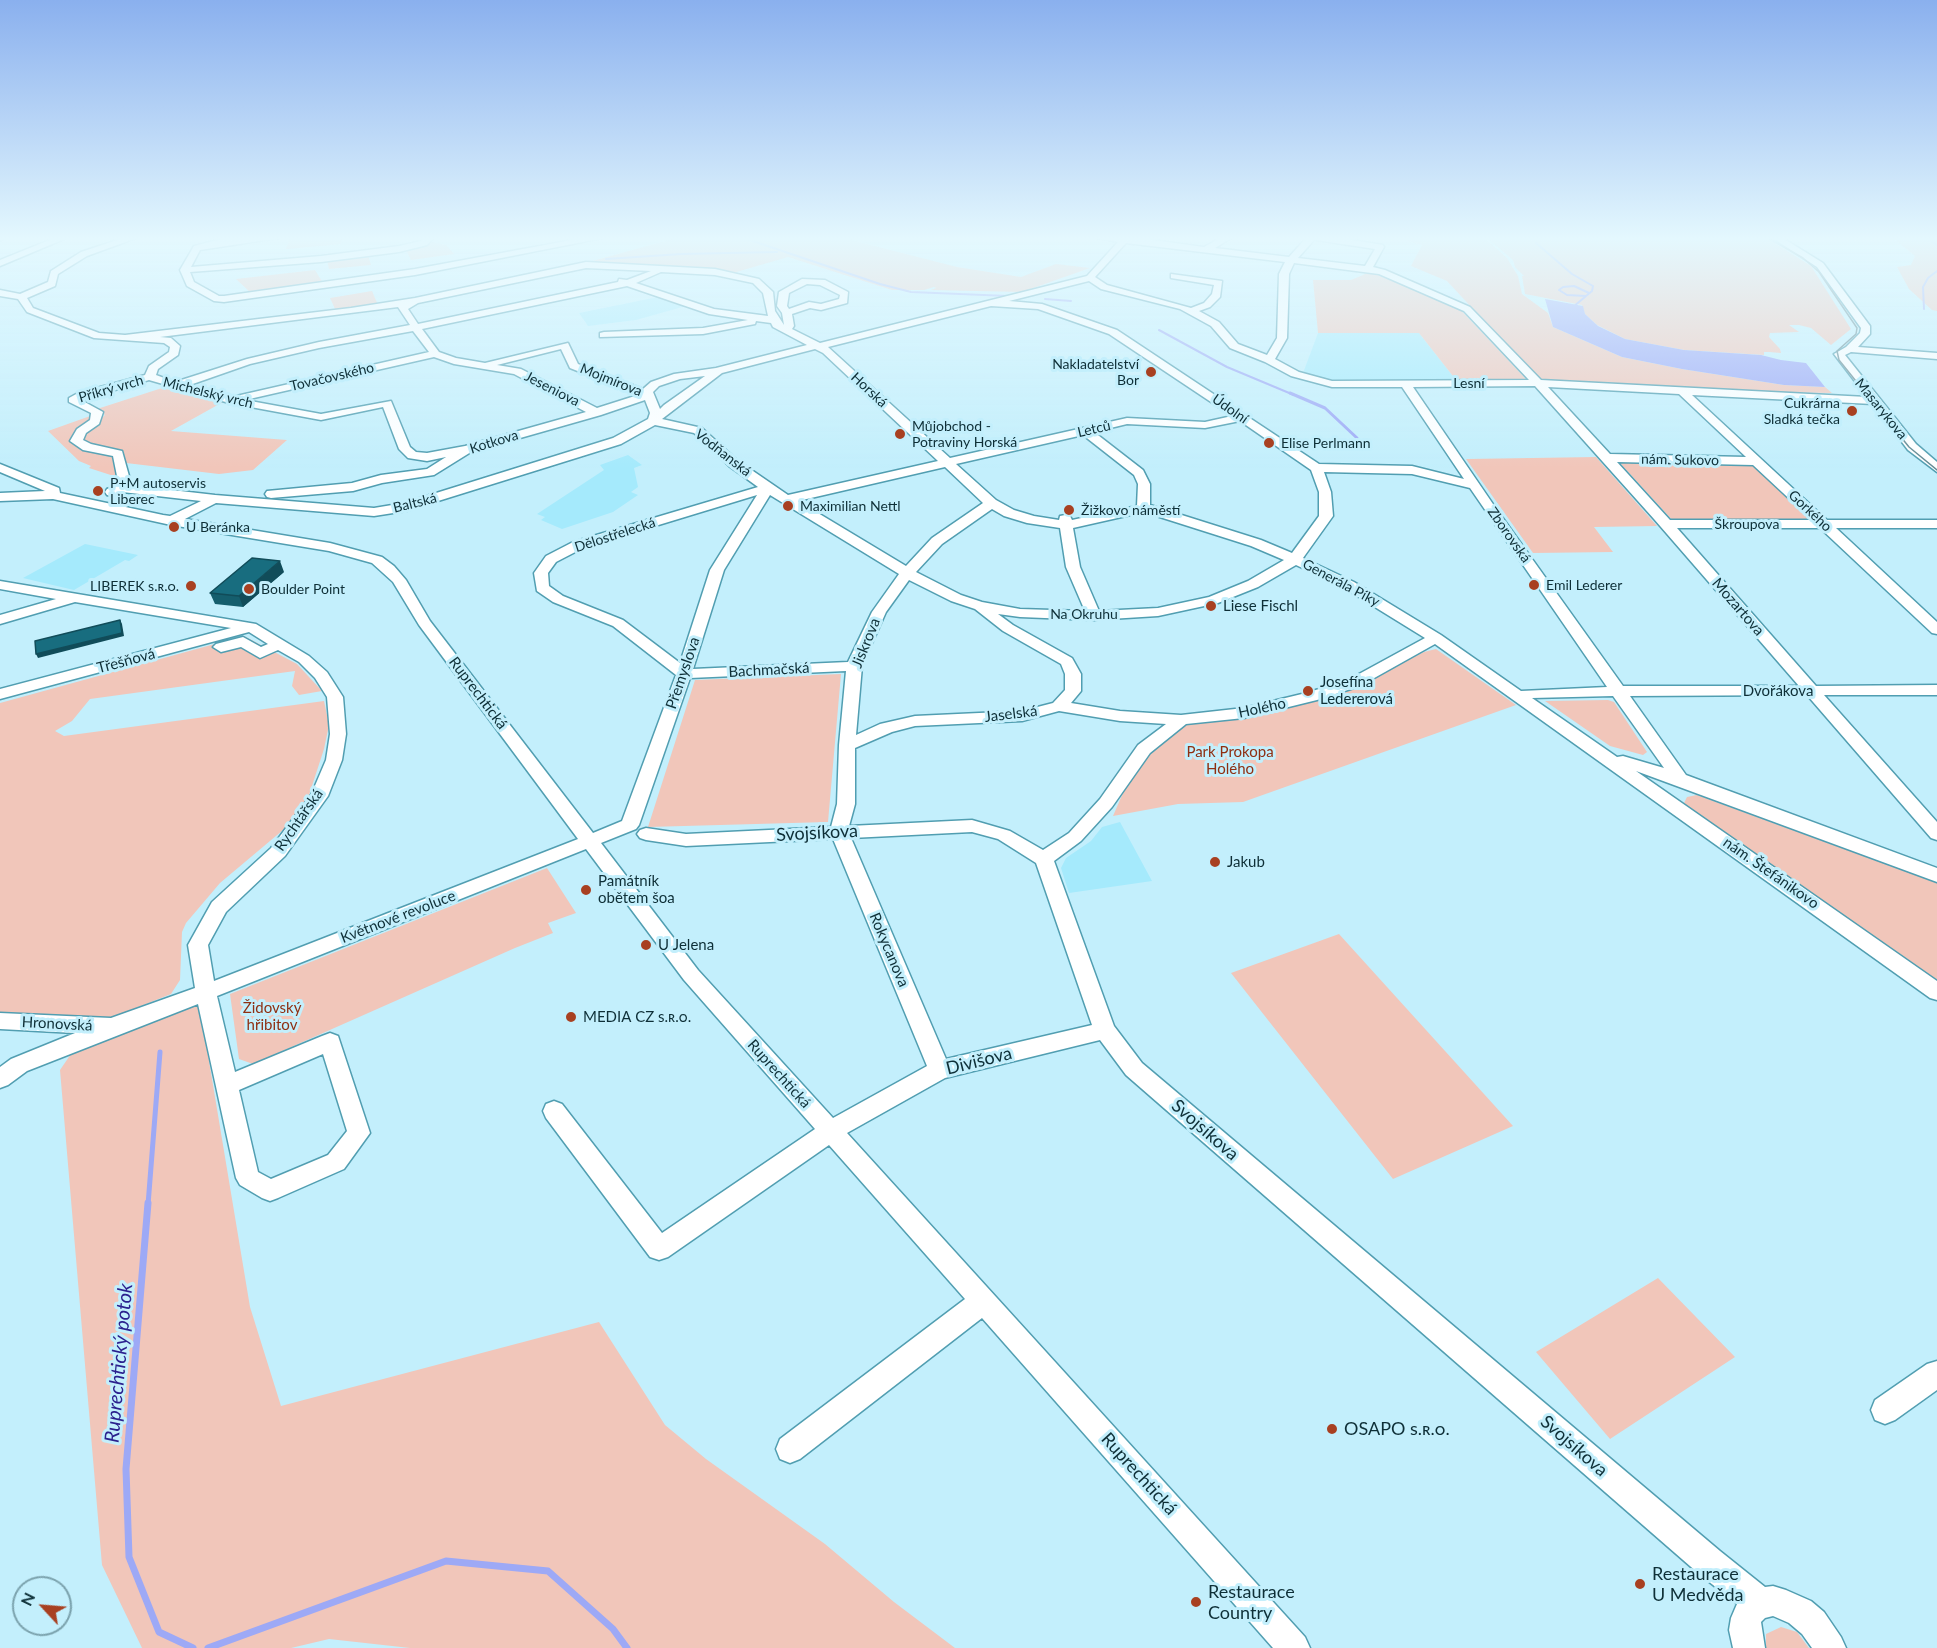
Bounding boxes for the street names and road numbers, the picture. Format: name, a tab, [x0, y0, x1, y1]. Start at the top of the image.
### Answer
street label: Tovačovského	[288, 359, 376, 395]
street label: Mojmírova	[577, 360, 645, 400]
street label: Jeseniova	[522, 368, 582, 410]
street label: Horská	[847, 369, 891, 411]
street label: Příkrý vrch	[77, 372, 145, 406]
street label: Michelský vrch	[161, 374, 255, 412]
street label: Lesní	[1453, 375, 1485, 391]
street label: Masarykova	[1851, 375, 1911, 443]
street label: Údolní	[1209, 391, 1251, 427]
street label: Letců	[1076, 417, 1112, 441]
street label: Vodňanská	[691, 426, 755, 480]
street label: Kotkova	[468, 427, 520, 457]
street label: nám. Sukovo	[1641, 451, 1719, 469]
street label: Gorkého	[1785, 487, 1835, 535]
street label: Baltská	[391, 489, 439, 517]
street label: Zborovská	[1484, 504, 1534, 566]
street label: Dělostřelecká	[572, 514, 658, 556]
street label: Škroupova	[1715, 516, 1779, 532]
street label: Generála Píky	[1300, 556, 1382, 610]
street label: Mozartova	[1708, 575, 1768, 639]
street label: Na Okruhu	[1050, 606, 1118, 622]
street label: Jiskrova	[848, 615, 884, 671]
street label: Přemyslova	[662, 635, 704, 711]
street label: Třešňová	[95, 645, 157, 677]
street label: Ruprechtická	[445, 653, 511, 733]
street label: Bachmačská	[728, 659, 810, 681]
street label: Dvořákova	[1743, 682, 1813, 700]
street label: Holého	[1237, 694, 1287, 722]
street label: Jaselská	[984, 702, 1038, 726]
street label: Rychtářská	[271, 785, 327, 855]
street label: Svojsíkova	[776, 820, 858, 846]
street label: nám. Štefánikovo	[1720, 833, 1822, 913]
street label: Květnové revoluce	[338, 887, 458, 947]
street label: Rokycanova	[865, 910, 913, 990]
street label: Hronovská	[21, 1013, 93, 1035]
street label: Ruprechtická	[744, 1036, 814, 1112]
street label: Divišova	[944, 1042, 1014, 1080]
street label: Svojsíkova	[1167, 1095, 1243, 1165]
street label: Svojsíkova	[1536, 1411, 1612, 1481]
street label: Ruprechtická	[1097, 1428, 1181, 1520]

